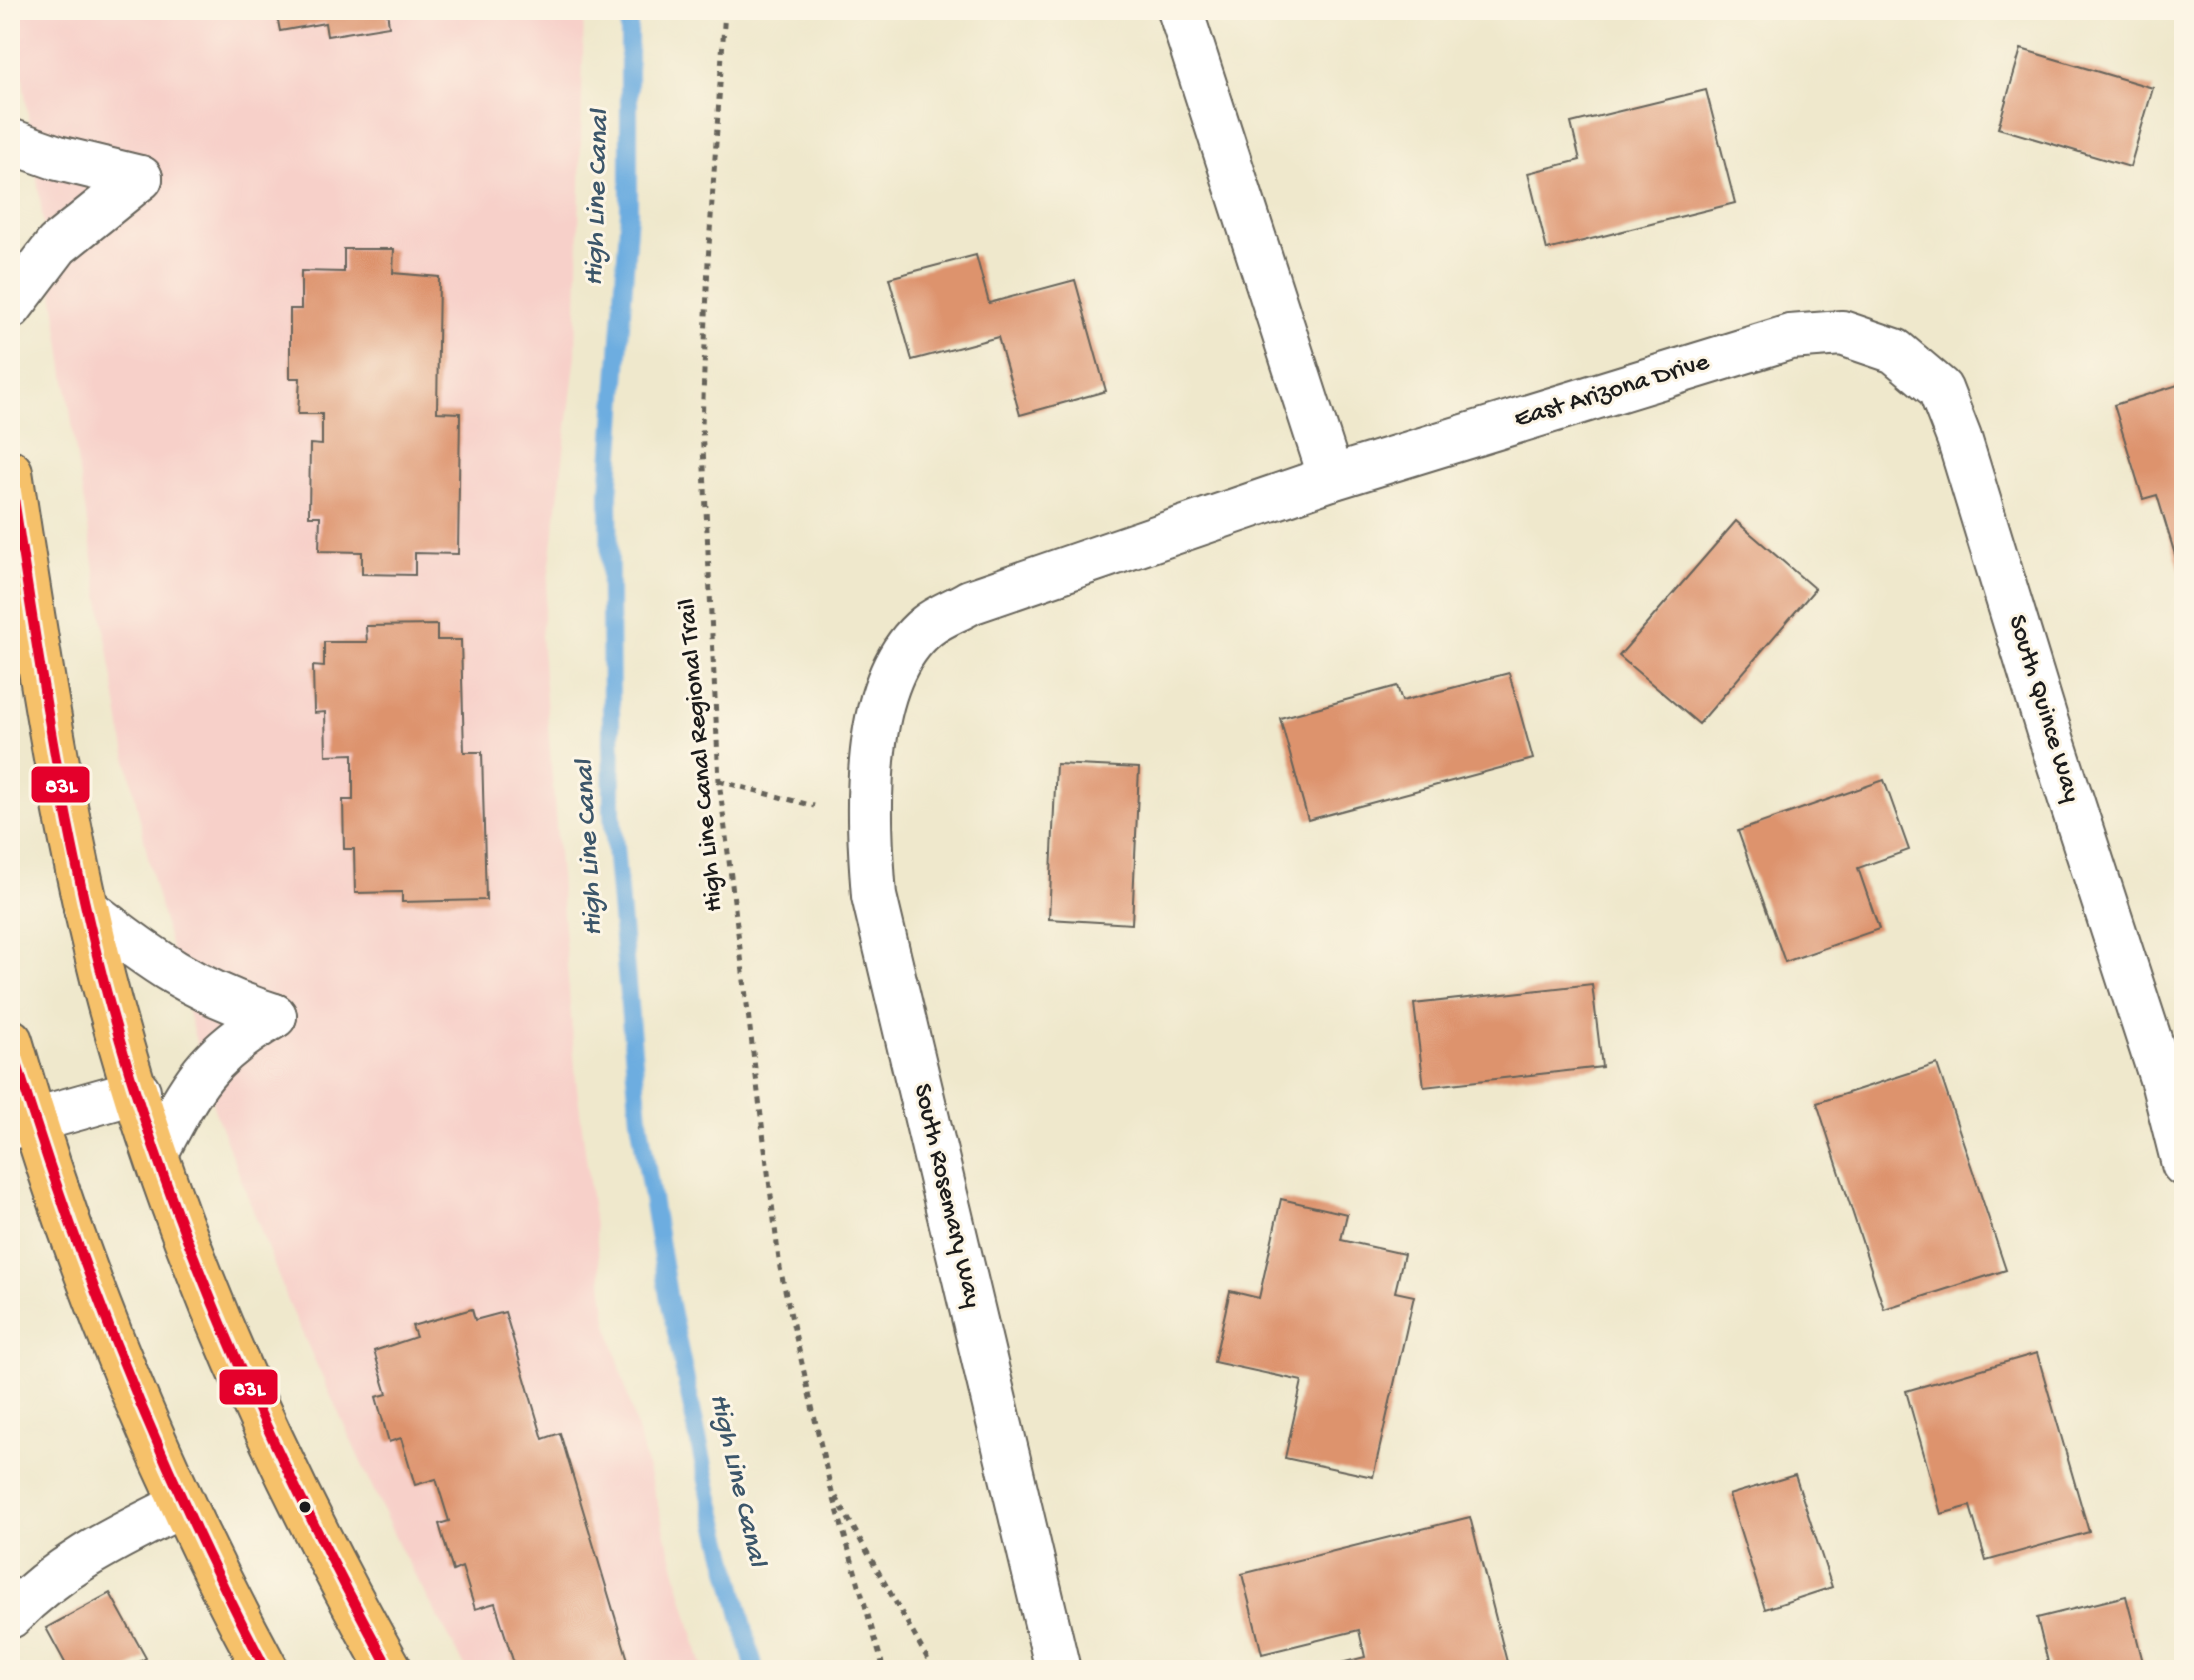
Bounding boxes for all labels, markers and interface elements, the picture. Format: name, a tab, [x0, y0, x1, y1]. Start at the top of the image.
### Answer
water label: High Line Canal	[578, 108, 618, 287]
street label: East Arizona Drive	[1511, 348, 1714, 436]
street label: High Line Canal Regional Trail	[673, 597, 731, 913]
street label: South Quince Way	[2000, 612, 2086, 806]
water label: High Line Canal	[569, 757, 611, 937]
line badge: 83L	[30, 765, 91, 804]
text: 83L	[45, 775, 79, 801]
street label: South Rosemary Way	[905, 1081, 987, 1311]
line badge: 83L	[218, 1368, 279, 1406]
text: 83L	[233, 1378, 267, 1404]
water label: High Line Canal	[701, 1390, 773, 1571]
unlabelled marker	[297, 1499, 313, 1515]

